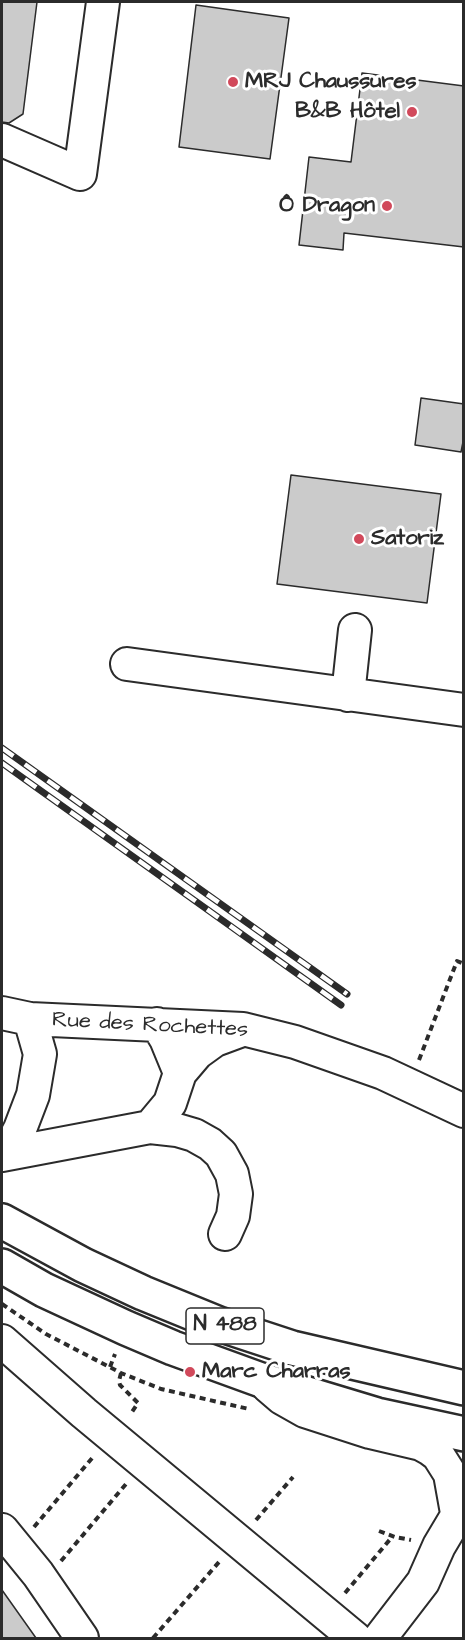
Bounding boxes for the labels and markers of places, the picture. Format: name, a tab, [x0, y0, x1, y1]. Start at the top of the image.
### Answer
place label: MRJ Chaussures	[245, 69, 417, 95]
marker: MRJ Chaussures	[226, 75, 240, 89]
place label: B&B Hôtel	[295, 99, 400, 125]
marker: B&B Hôtel	[405, 105, 419, 119]
place label: Ô Dragon	[279, 193, 375, 219]
marker: Ô Dragon	[380, 199, 394, 213]
place label: Satoriz	[371, 526, 444, 552]
marker: Satoriz	[352, 532, 366, 546]
place label: Marc Charras	[202, 1359, 350, 1385]
marker: Marc Charras	[183, 1365, 197, 1379]

